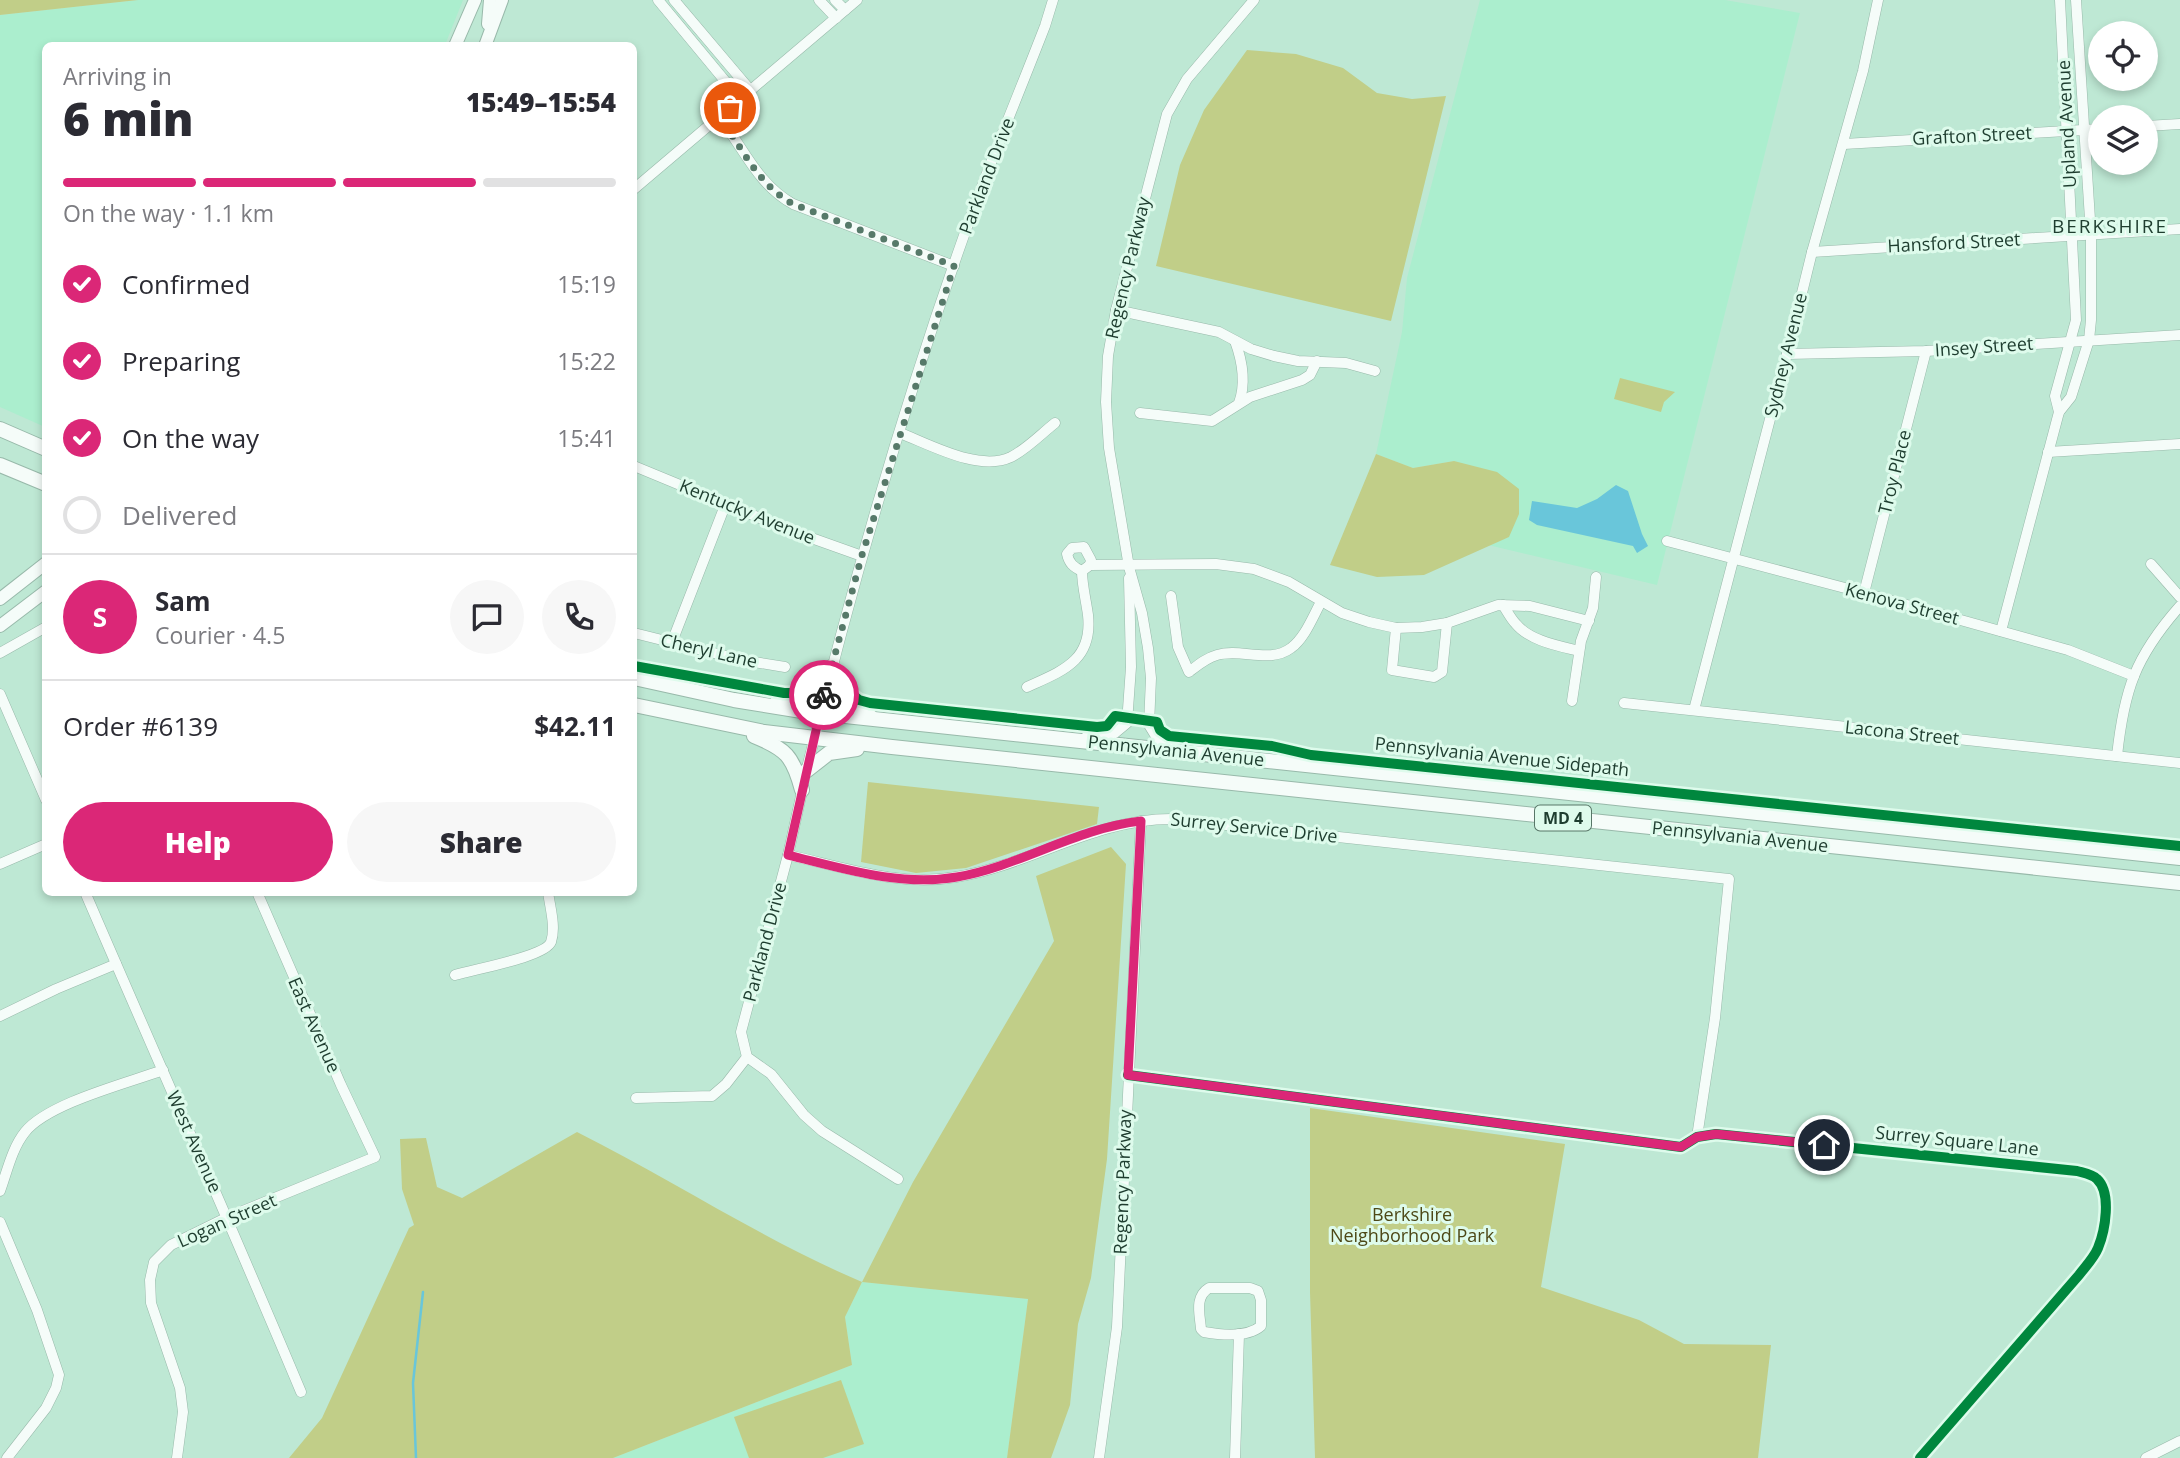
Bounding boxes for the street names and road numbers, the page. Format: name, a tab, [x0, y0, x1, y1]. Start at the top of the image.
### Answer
street label: Upland Avenue	[2051, 59, 2081, 189]
street label: Parkland Drive	[953, 114, 1019, 237]
street label: Grafton Street	[1912, 120, 2032, 150]
street label: Regency Parkway	[1099, 193, 1155, 341]
street label: Hansford Street	[1887, 227, 2021, 257]
street label: Sydney Avenue	[1758, 290, 1812, 419]
street label: Insey Street	[1934, 331, 2034, 361]
street label: Troy Place	[1872, 427, 1916, 516]
street label: Kentucky Avenue	[676, 473, 819, 549]
street label: Kenova Street	[1843, 576, 1962, 630]
street label: Cheryl Lane	[658, 627, 760, 673]
street label: Lacona Street	[1844, 714, 1960, 750]
street label: Pennsylvania Avenue	[1087, 729, 1265, 771]
street label: Pennsylvania Avenue Sidepath	[1374, 731, 1631, 781]
street label: Surrey Service Drive	[1169, 806, 1339, 848]
road number: MD 4	[1535, 806, 1591, 831]
street label: Pennsylvania Avenue	[1651, 815, 1829, 857]
street label: Parkland Drive	[737, 879, 792, 1004]
street label: East Avenue	[283, 973, 347, 1076]
street label: West Avenue	[162, 1087, 228, 1196]
street label: Regency Parkway	[1107, 1108, 1137, 1255]
street label: Surrey Square Lane	[1874, 1119, 2040, 1161]
street label: Logan Street	[173, 1188, 280, 1253]

